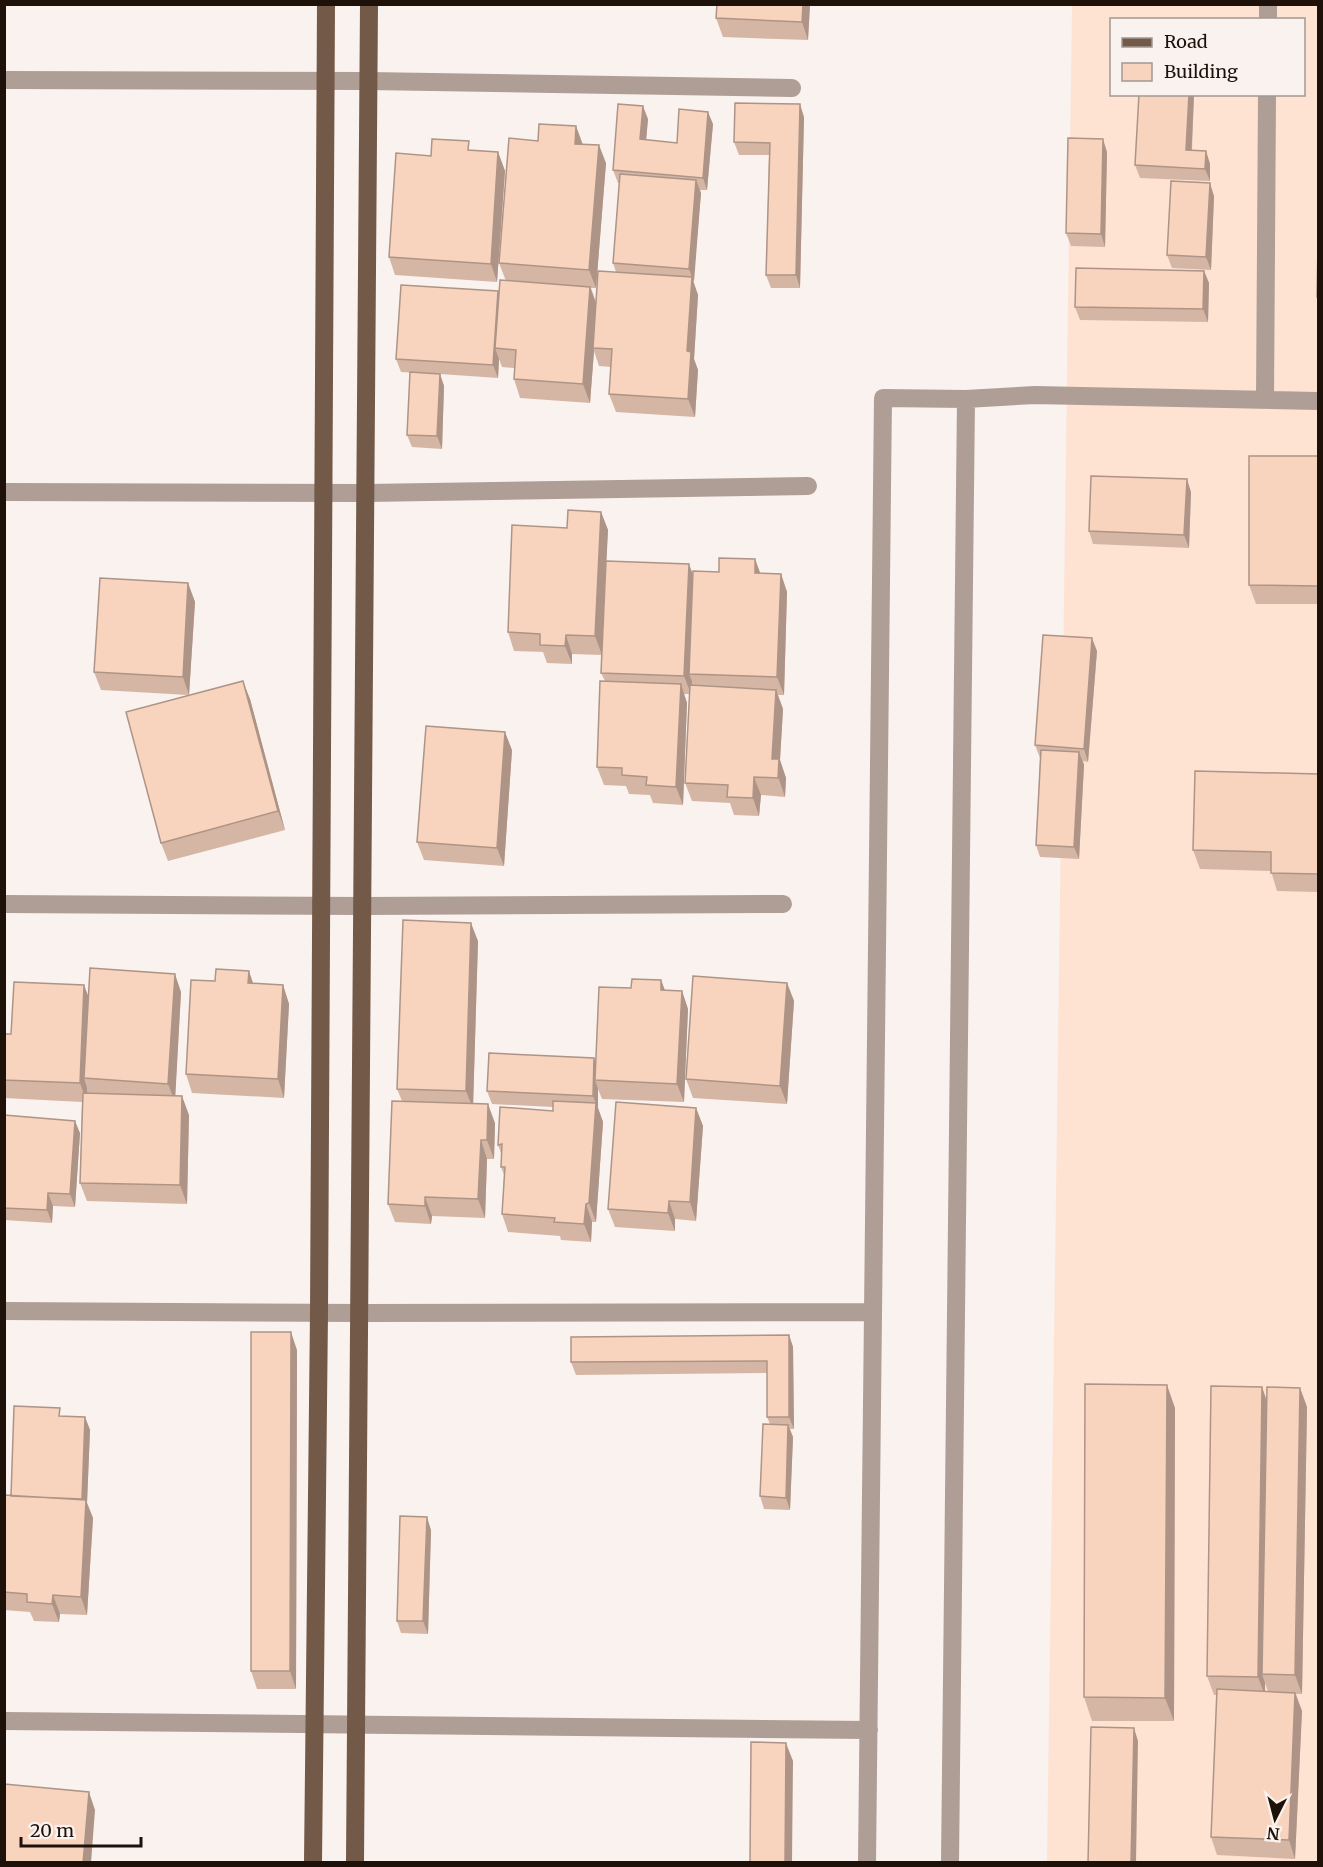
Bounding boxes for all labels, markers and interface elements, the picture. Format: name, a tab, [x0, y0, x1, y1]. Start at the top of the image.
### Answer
legend	[1110, 18, 1305, 96]
text: Road	[1164, 30, 1208, 53]
text: Building	[1164, 60, 1238, 83]
north arrow	[1245, 1789, 1305, 1849]
scale bar	[21, 1810, 141, 1848]
text: 20 m	[30, 1819, 74, 1842]
text: N	[1266, 1823, 1281, 1845]

